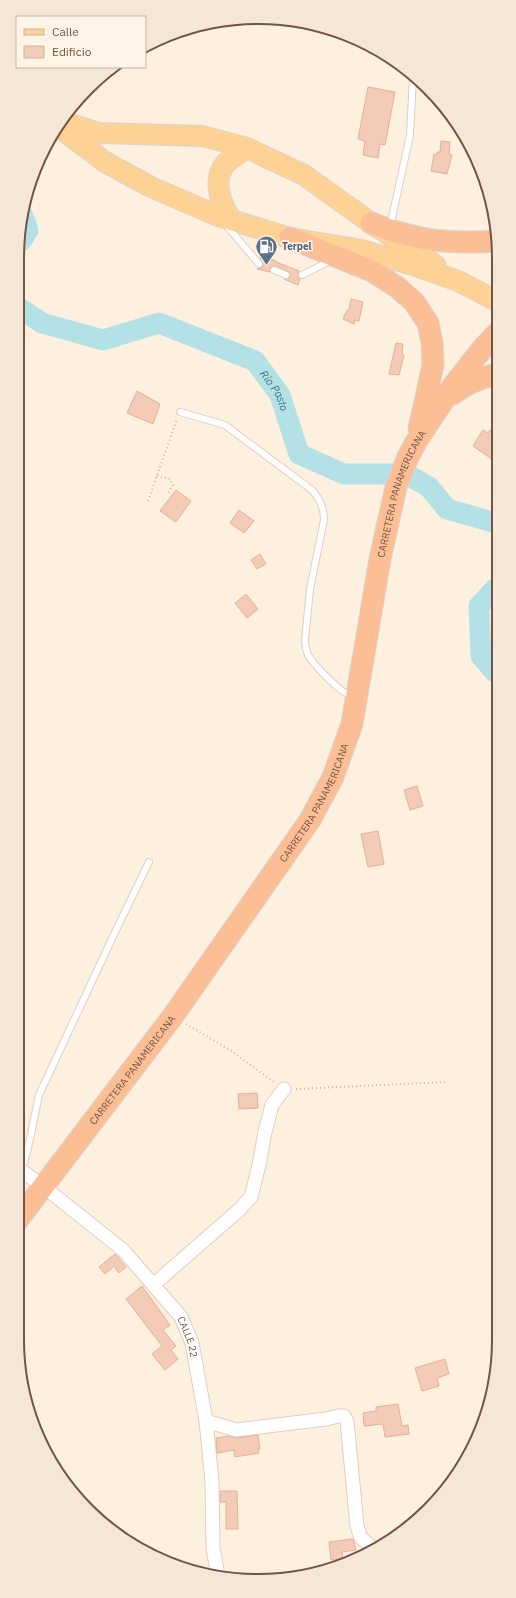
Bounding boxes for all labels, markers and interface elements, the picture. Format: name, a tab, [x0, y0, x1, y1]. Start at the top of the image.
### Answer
legend	[16, 16, 146, 68]
text: Calle	[52, 24, 79, 39]
text: Edificio	[52, 44, 92, 59]
fuel station icon: Terpel	[253, 233, 279, 266]
place label: Terpel	[282, 240, 312, 253]
water label: Río Pasto	[257, 367, 292, 413]
street label: CARRETERA PANAMERICANA	[374, 427, 429, 559]
street label: CARRETERA PANAMERICANA	[276, 741, 351, 865]
street label: CARRETERA PANAMERICANA	[86, 1012, 178, 1127]
street label: CALLE 22	[175, 1314, 201, 1358]

